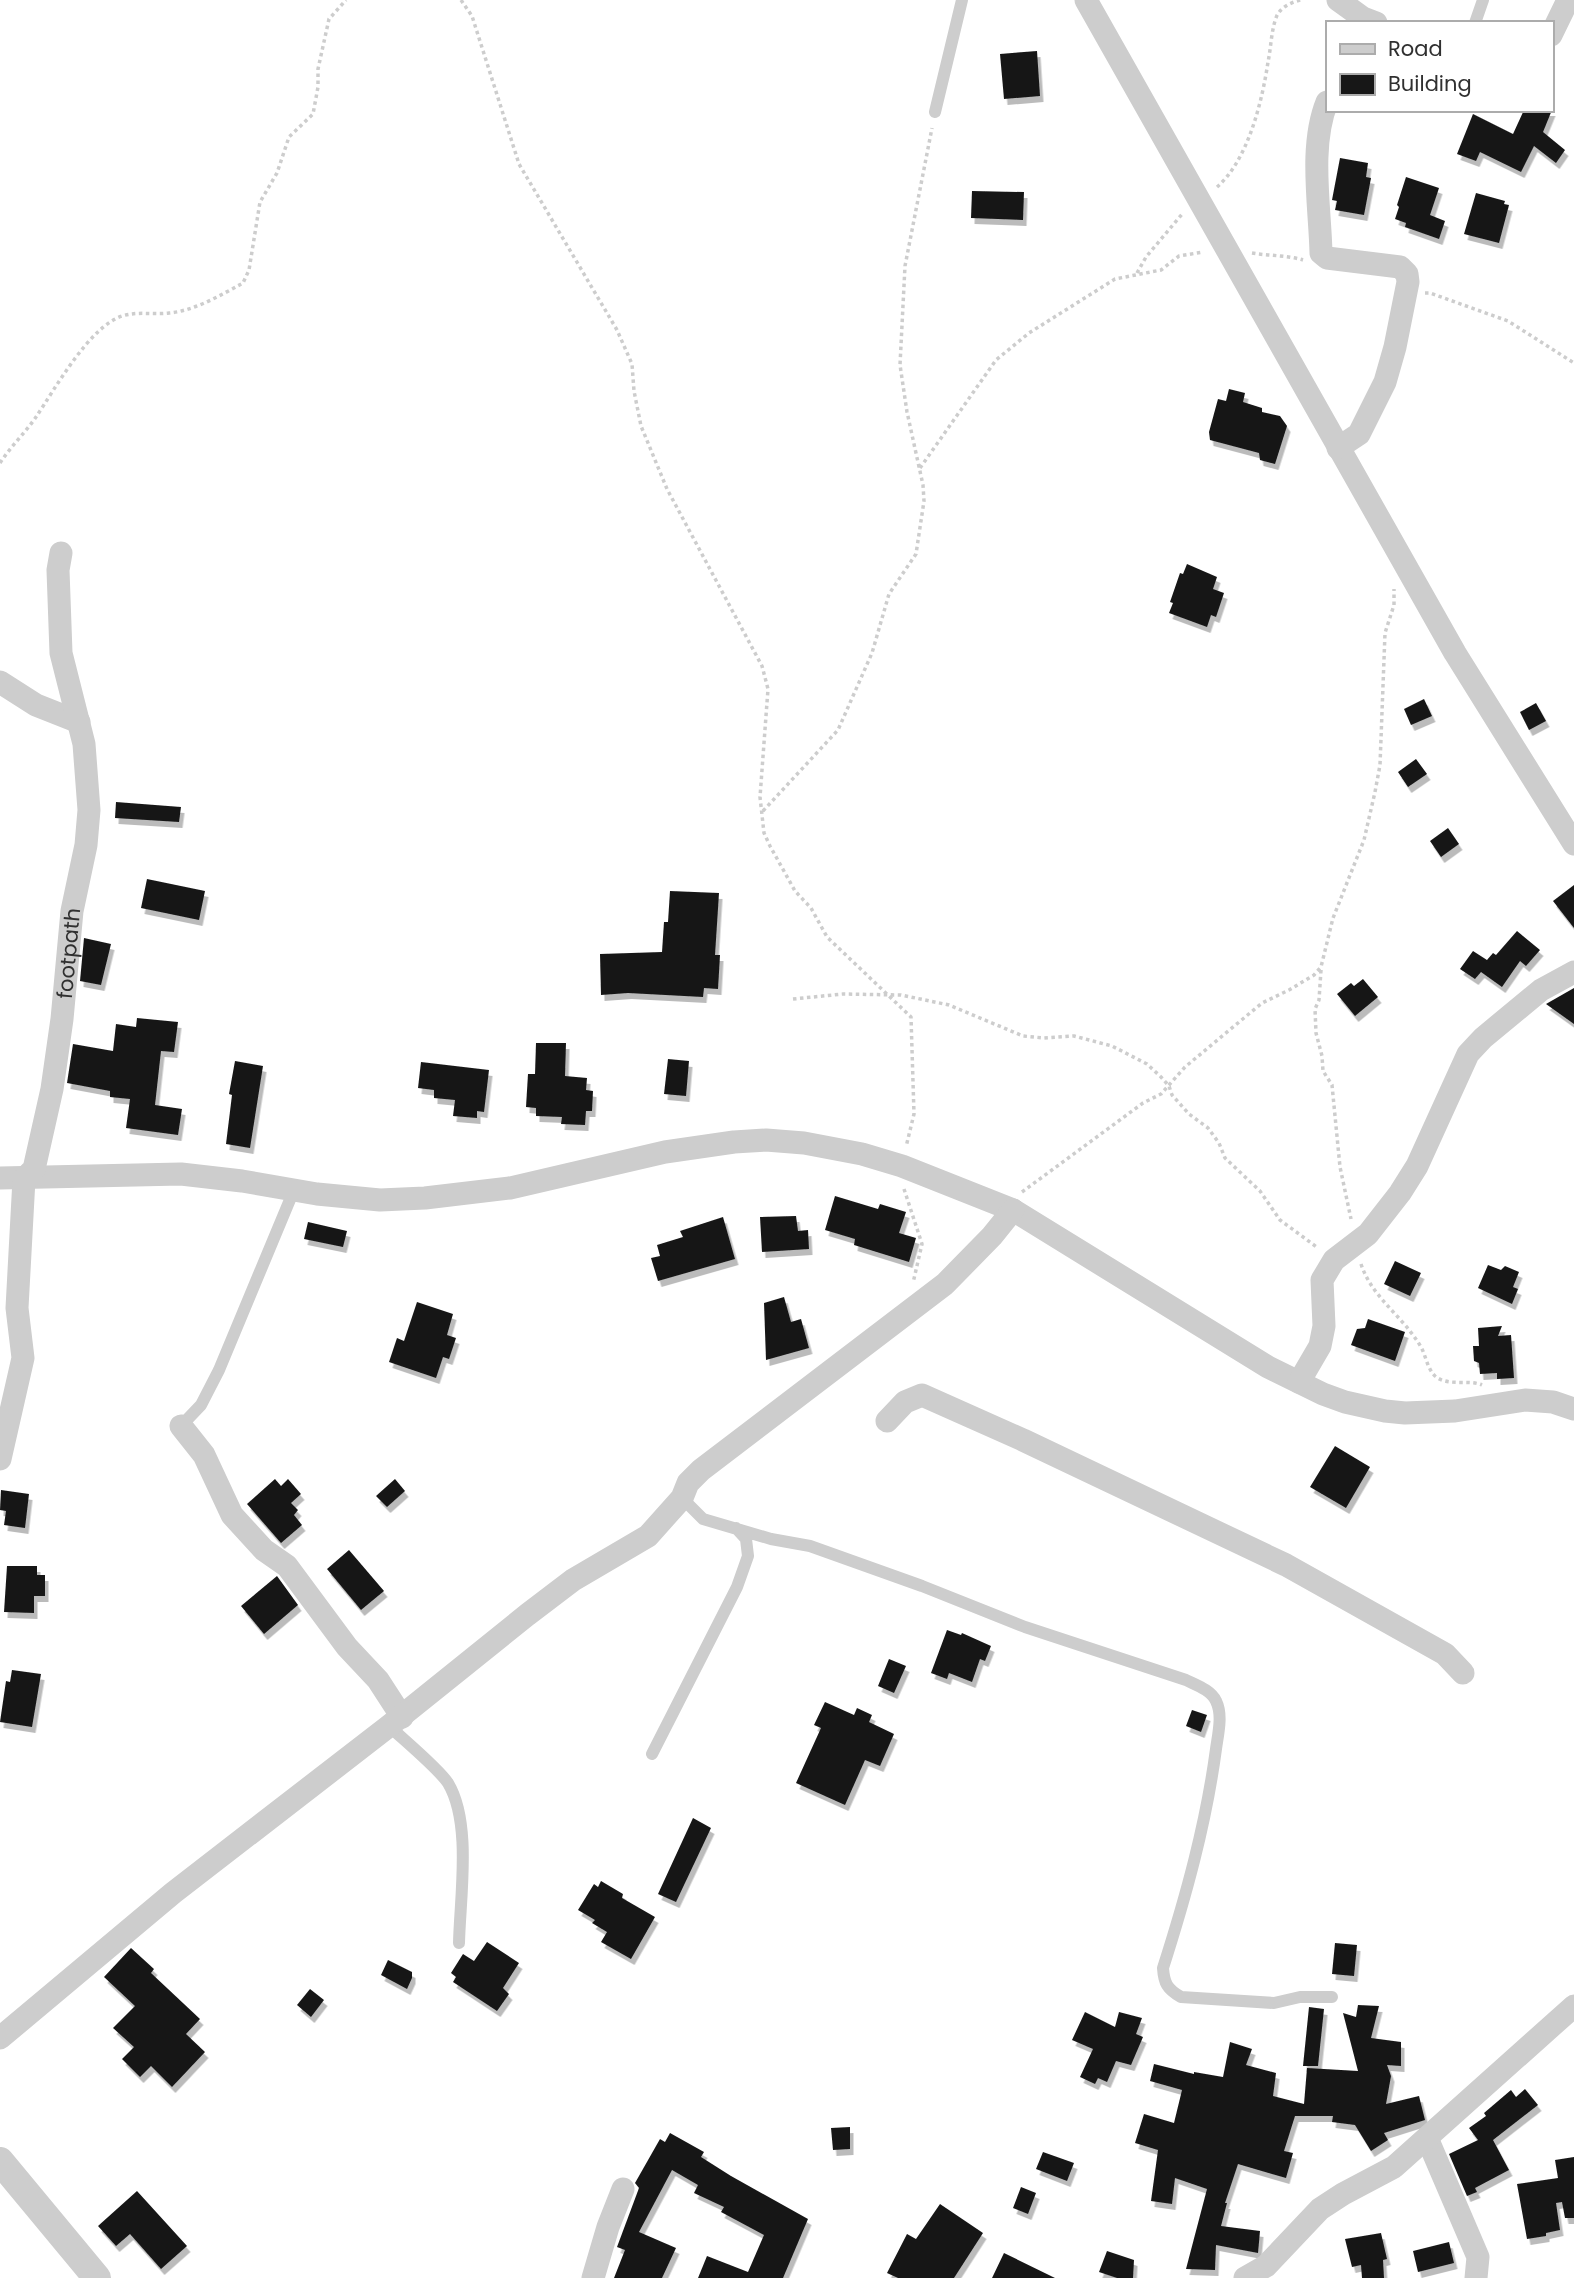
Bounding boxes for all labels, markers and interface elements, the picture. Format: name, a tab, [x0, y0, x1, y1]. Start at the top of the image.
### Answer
legend	[1326, 21, 1553, 112]
text: Road	[1388, 34, 1443, 63]
text: Building	[1388, 69, 1472, 98]
street label: footpath	[49, 907, 87, 1000]

